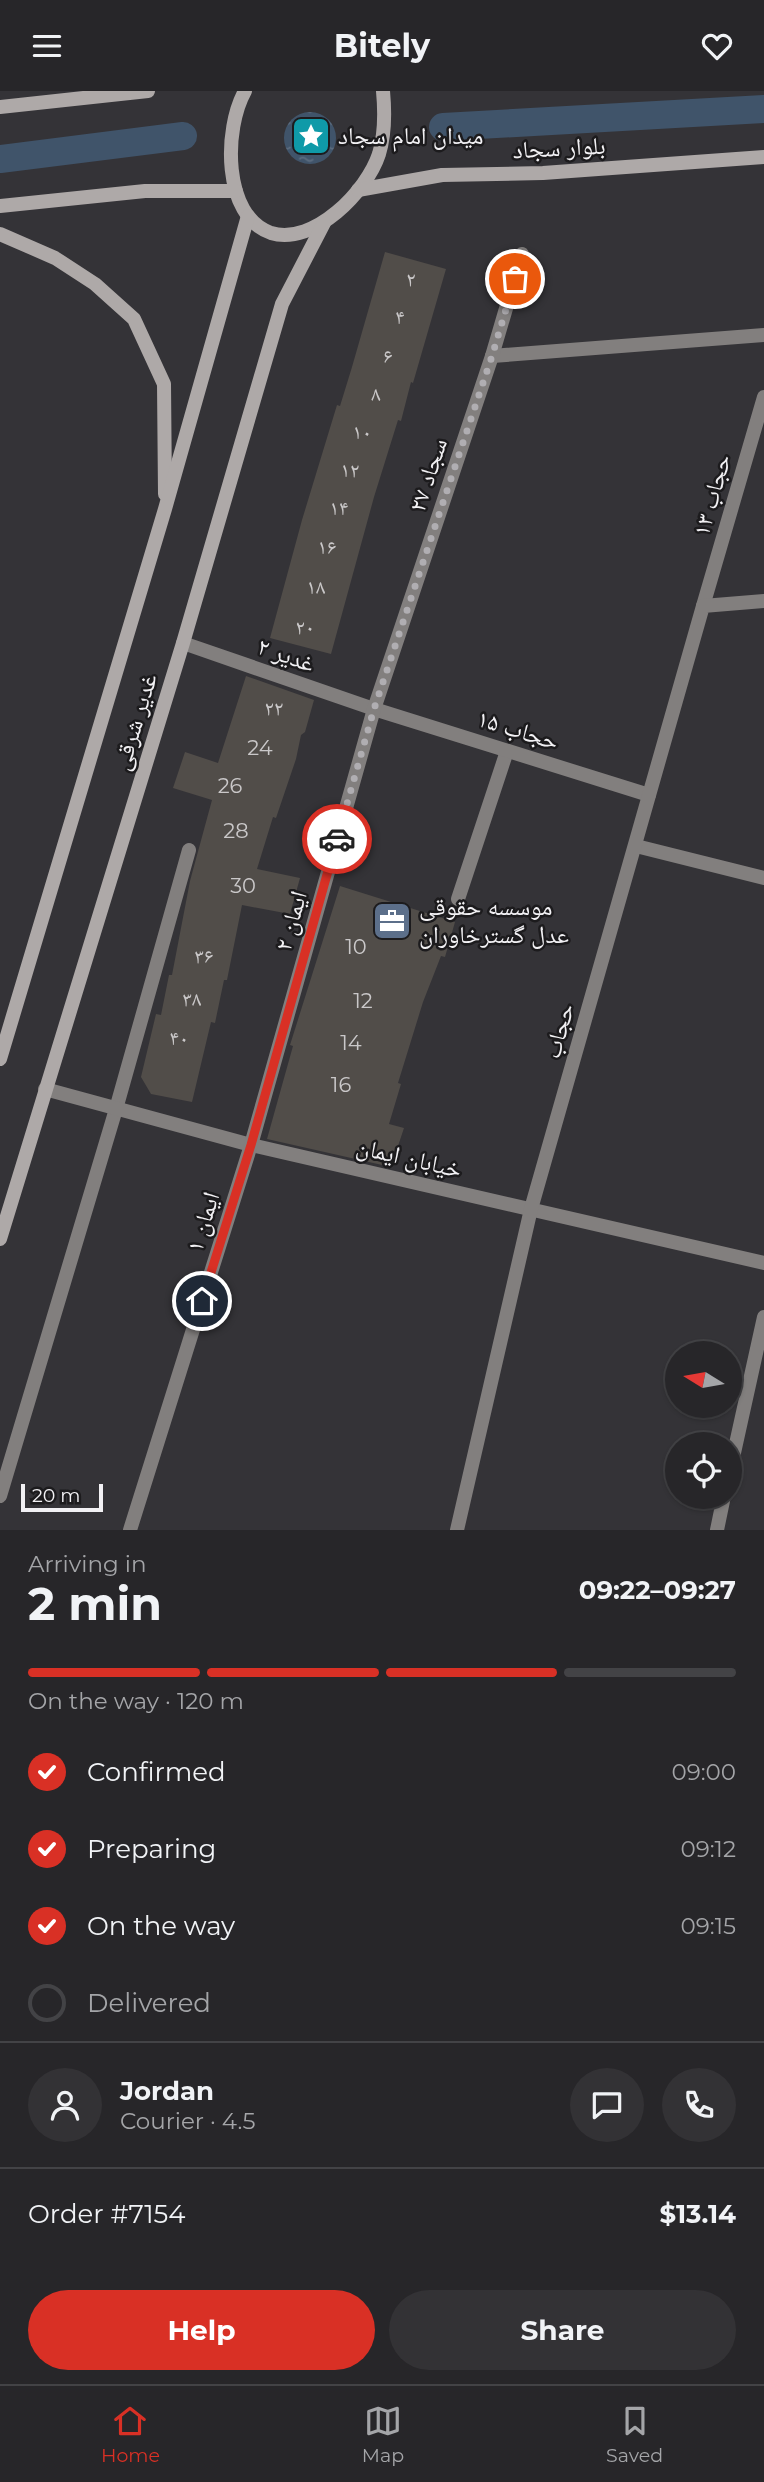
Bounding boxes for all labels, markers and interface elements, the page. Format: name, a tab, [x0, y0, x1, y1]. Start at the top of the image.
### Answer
text: Bitely	[334, 26, 430, 65]
icon: menu	[28, 27, 66, 65]
icon: heart	[698, 27, 736, 65]
place icon: میدان امام سجاد	[290, 115, 332, 157]
place label: میدان امام سجاد	[338, 121, 484, 152]
street label: بلوار سجاد	[512, 131, 606, 164]
pin	[485, 249, 545, 309]
icon: bag	[496, 260, 534, 298]
house number: ۲	[406, 266, 416, 291]
house number: ۴	[395, 304, 405, 329]
house number: ۶	[383, 343, 393, 368]
house number: ۸	[371, 381, 381, 406]
house number: ۱۰	[353, 419, 371, 444]
street label: سجاد ۲۷	[402, 434, 453, 515]
street label: حجاب ۱۳	[686, 451, 737, 539]
house number: ۱۲	[341, 457, 359, 482]
house number: ۱۴	[330, 495, 348, 520]
house number: ۱۶	[318, 534, 336, 559]
house number: ۱۸	[307, 574, 325, 599]
house number: ۲۰	[296, 614, 314, 639]
street label: غدیر ۲	[254, 631, 319, 678]
street label: غدیر شرقی	[106, 670, 163, 774]
house number: ۲۲	[265, 695, 283, 720]
street label: حجاب ۱۵	[474, 703, 562, 756]
house number: 24	[247, 735, 273, 760]
house number: 26	[218, 773, 243, 798]
courier	[302, 804, 372, 874]
house number: 28	[223, 818, 249, 843]
icon: car	[318, 820, 356, 858]
house number: 30	[230, 873, 256, 898]
street label: ایمان ۲	[268, 888, 313, 954]
place label: موسسه حقوقی عدل گسترخاوران	[419, 892, 569, 949]
office icon: موسسه حقوقی عدل گسترخاوران	[371, 900, 413, 942]
house number: 10	[345, 934, 367, 959]
house number: ۳۶	[195, 943, 213, 968]
house number: ۳۸	[183, 986, 201, 1011]
house number: 12	[353, 988, 373, 1013]
street label: حجاب	[537, 1000, 580, 1062]
house number: ۴۰	[170, 1025, 188, 1050]
house number: 14	[340, 1030, 362, 1055]
house number: 16	[331, 1072, 351, 1097]
street label: خیابان ایمان	[354, 1131, 465, 1184]
street label: ایمان ۱	[180, 1188, 225, 1255]
pin	[172, 1271, 232, 1331]
icon: home	[183, 1282, 221, 1320]
north arrow	[665, 1341, 742, 1417]
map controls	[665, 1341, 742, 1509]
button: locate	[665, 1432, 742, 1509]
scale bar	[21, 1481, 103, 1513]
text: 20 m	[32, 1484, 80, 1507]
text: Arriving in	[28, 1550, 147, 1578]
text: 09:22–09:27	[579, 1574, 736, 1606]
text: 2 min	[28, 1575, 162, 1632]
text: On the way · 120 m	[28, 1687, 244, 1715]
icon: check	[28, 1753, 66, 1791]
text: Confirmed	[87, 1756, 226, 1788]
text: 09:00	[671, 1758, 736, 1786]
icon: check	[28, 1830, 66, 1868]
text: Preparing	[87, 1833, 216, 1865]
text: 09:12	[681, 1835, 736, 1863]
icon: check	[28, 1907, 66, 1945]
text: On the way	[87, 1910, 235, 1942]
text: 09:15	[681, 1912, 736, 1940]
text: Delivered	[87, 1987, 211, 2019]
button: person	[28, 2068, 102, 2142]
button: chat	[570, 2068, 644, 2142]
button: phone	[662, 2068, 736, 2142]
text: Jordan	[120, 2075, 214, 2107]
text: Courier · 4.5	[120, 2107, 255, 2135]
text: Order #7154	[28, 2198, 185, 2230]
text: $13.14	[660, 2198, 736, 2230]
button: Help	[28, 2290, 375, 2370]
button: Share	[389, 2290, 736, 2370]
tab: Home	[101, 2402, 160, 2467]
tab: Map	[362, 2402, 404, 2467]
tab: Saved	[606, 2402, 663, 2467]

